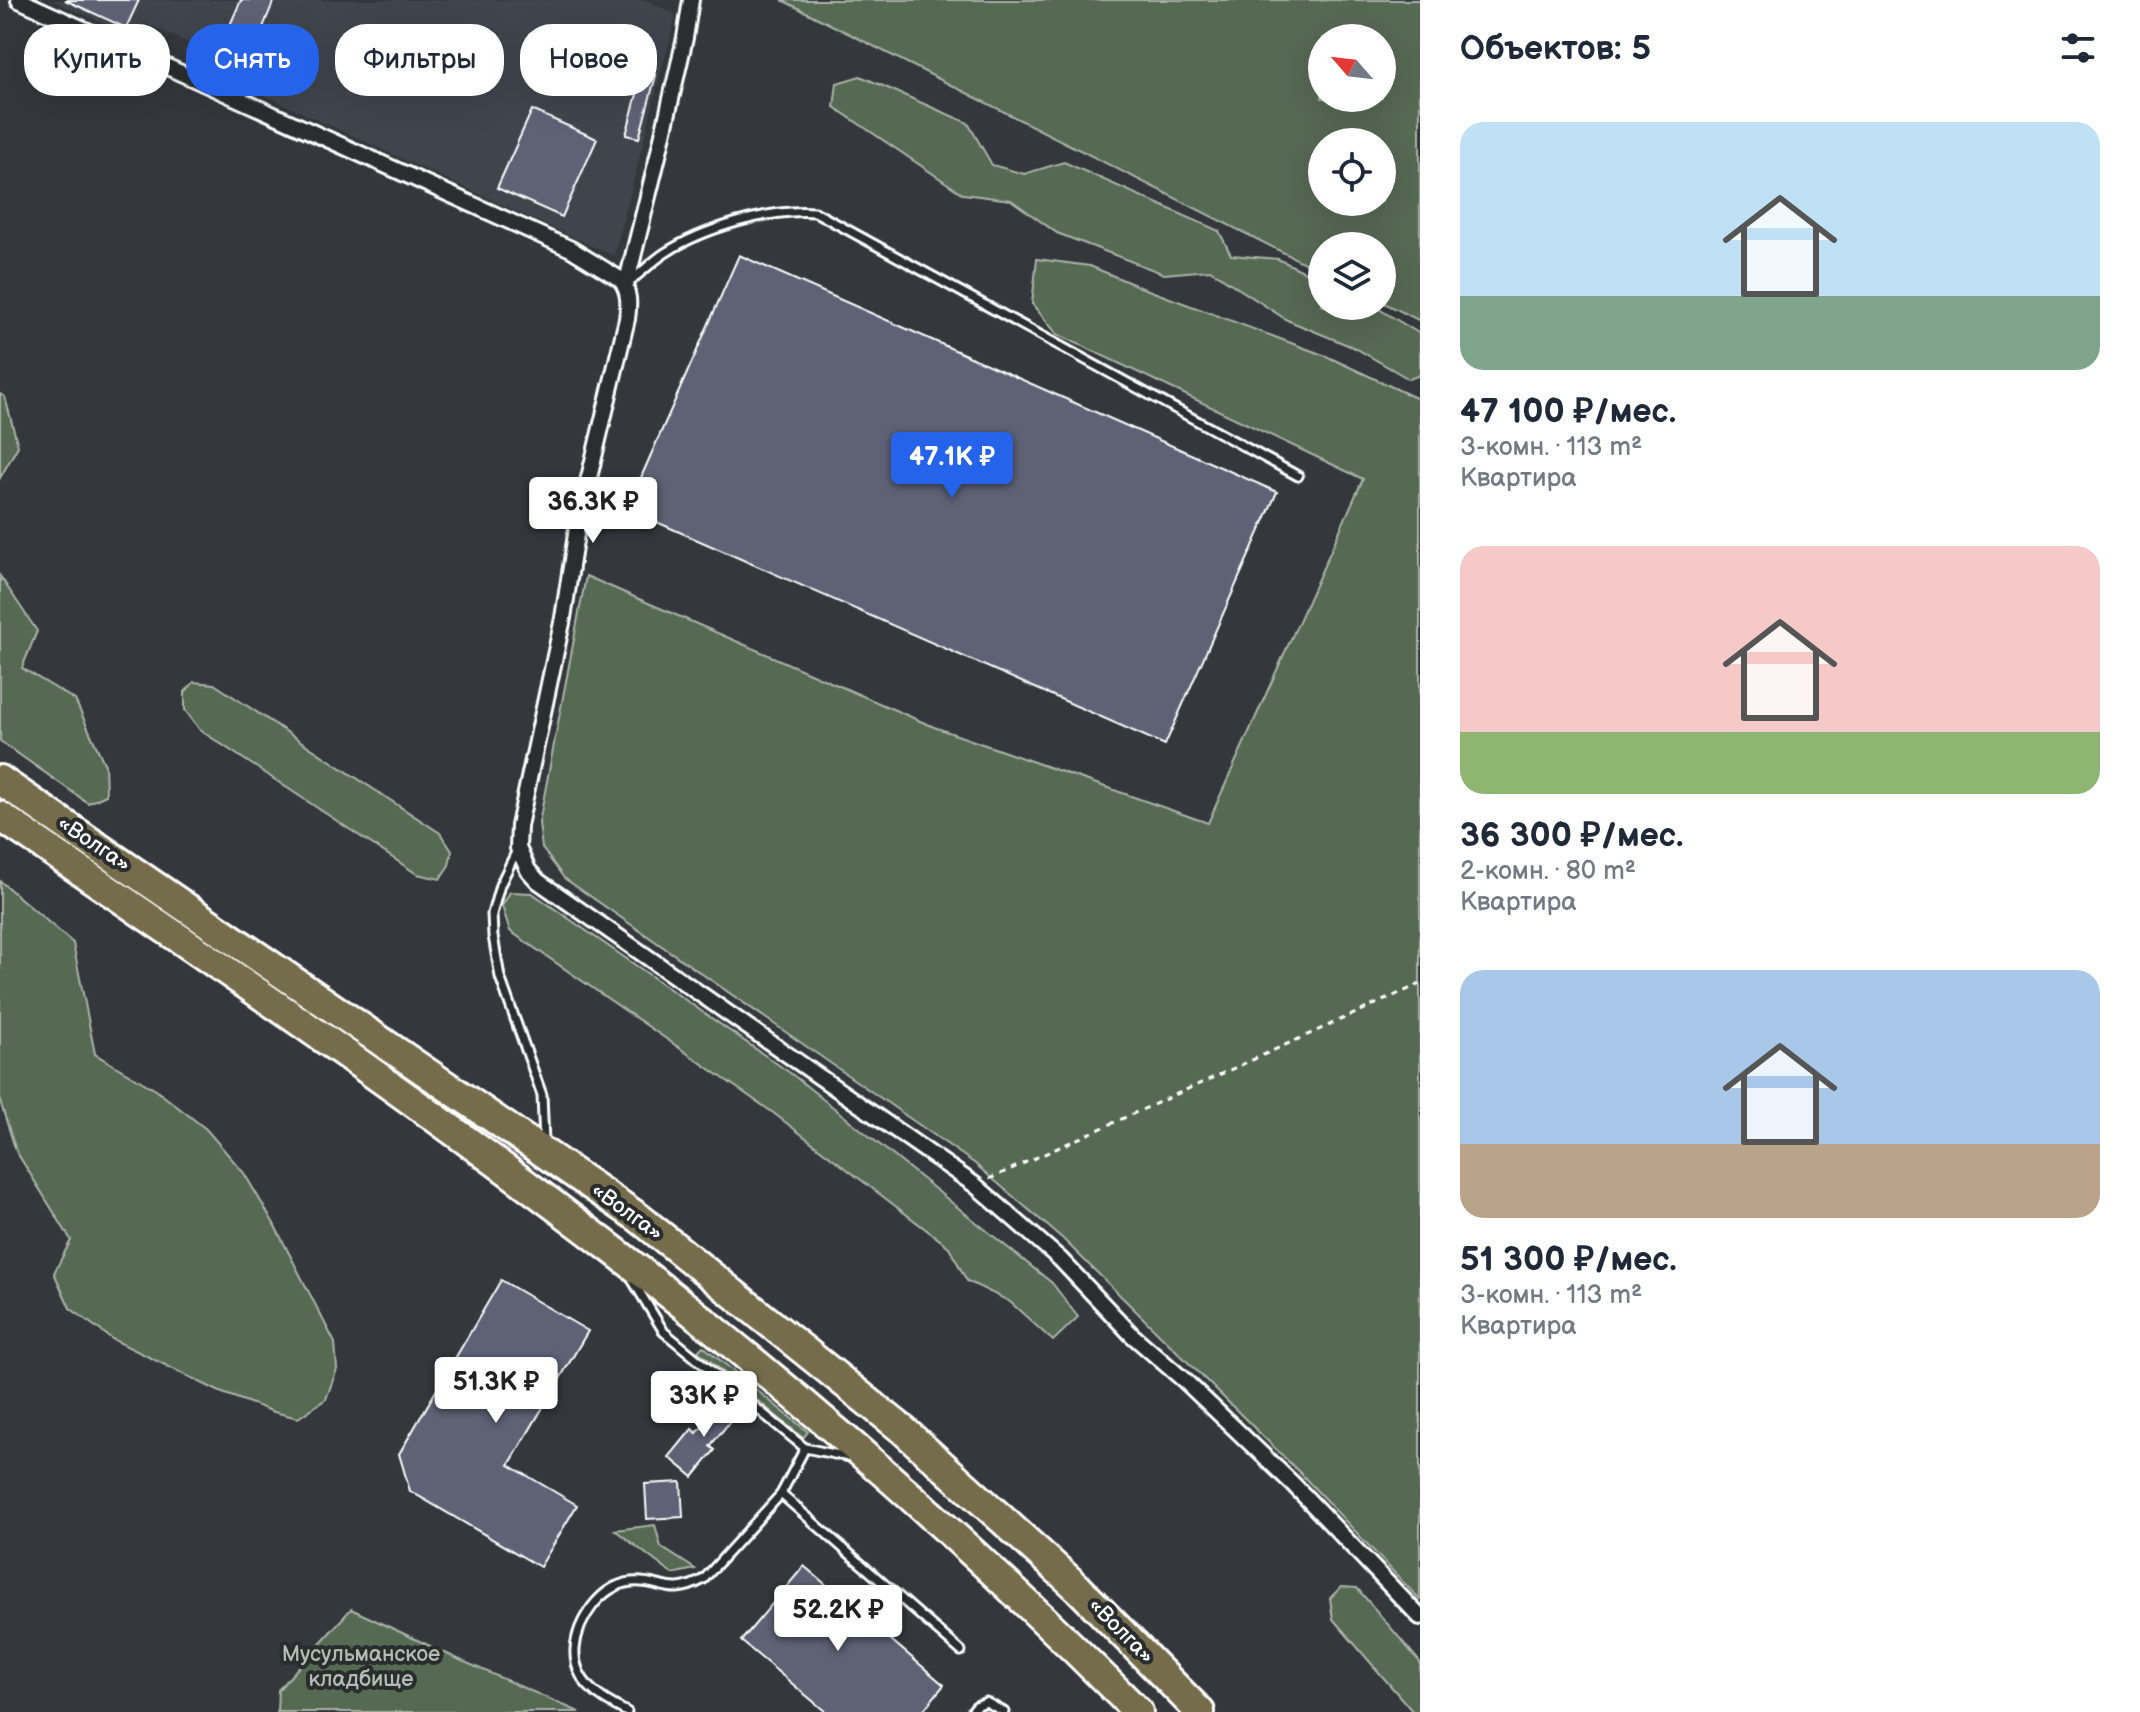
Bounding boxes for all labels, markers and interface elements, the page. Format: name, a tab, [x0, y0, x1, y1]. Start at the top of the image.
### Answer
chip: Купить	[24, 24, 170, 96]
chip: Снять	[186, 24, 319, 96]
chip: Фильтры	[335, 24, 504, 96]
chip: Новое	[520, 24, 657, 96]
north arrow	[1308, 24, 1396, 112]
map controls	[1308, 24, 1396, 320]
icon: filters	[2056, 26, 2100, 70]
text: Объектов: 5	[1460, 28, 1651, 69]
button: locate	[1308, 128, 1396, 216]
icon: home	[1708, 174, 1852, 318]
button: layers	[1308, 232, 1396, 320]
text: 47 100 ₽/мес.	[1460, 391, 1676, 432]
pin: 47.1K ₽	[878, 432, 1026, 500]
text: 3-комн. · 113 m²	[1460, 432, 1642, 463]
text: 47.1K ₽	[909, 442, 995, 473]
text: Квартира	[1460, 463, 1577, 494]
pin: 36.3K ₽	[519, 477, 667, 545]
text: 36.3K ₽	[547, 487, 639, 518]
icon: home	[1708, 598, 1852, 742]
street label: «Волга»	[52, 810, 136, 878]
text: 36 300 ₽/мес.	[1460, 815, 1683, 856]
text: 2-комн. · 80 m²	[1460, 856, 1636, 887]
text: Квартира	[1460, 887, 1577, 918]
icon: home	[1708, 1022, 1852, 1166]
street label: «Волга»	[586, 1177, 668, 1247]
text: 51 300 ₽/мес.	[1460, 1239, 1677, 1280]
text: 3-комн. · 113 m²	[1460, 1280, 1642, 1311]
text: Квартира	[1460, 1311, 1577, 1342]
pin: 51.3K ₽	[422, 1357, 570, 1425]
text: 51.3K ₽	[453, 1367, 539, 1398]
pin: 33K ₽	[648, 1371, 760, 1439]
text: 33K ₽	[669, 1381, 739, 1412]
pin: 52.2K ₽	[764, 1585, 912, 1653]
street label: «Волга»	[1082, 1592, 1160, 1670]
text: 52.2K ₽	[792, 1595, 884, 1626]
park label: Мусульманское кладбище	[282, 1641, 440, 1693]

